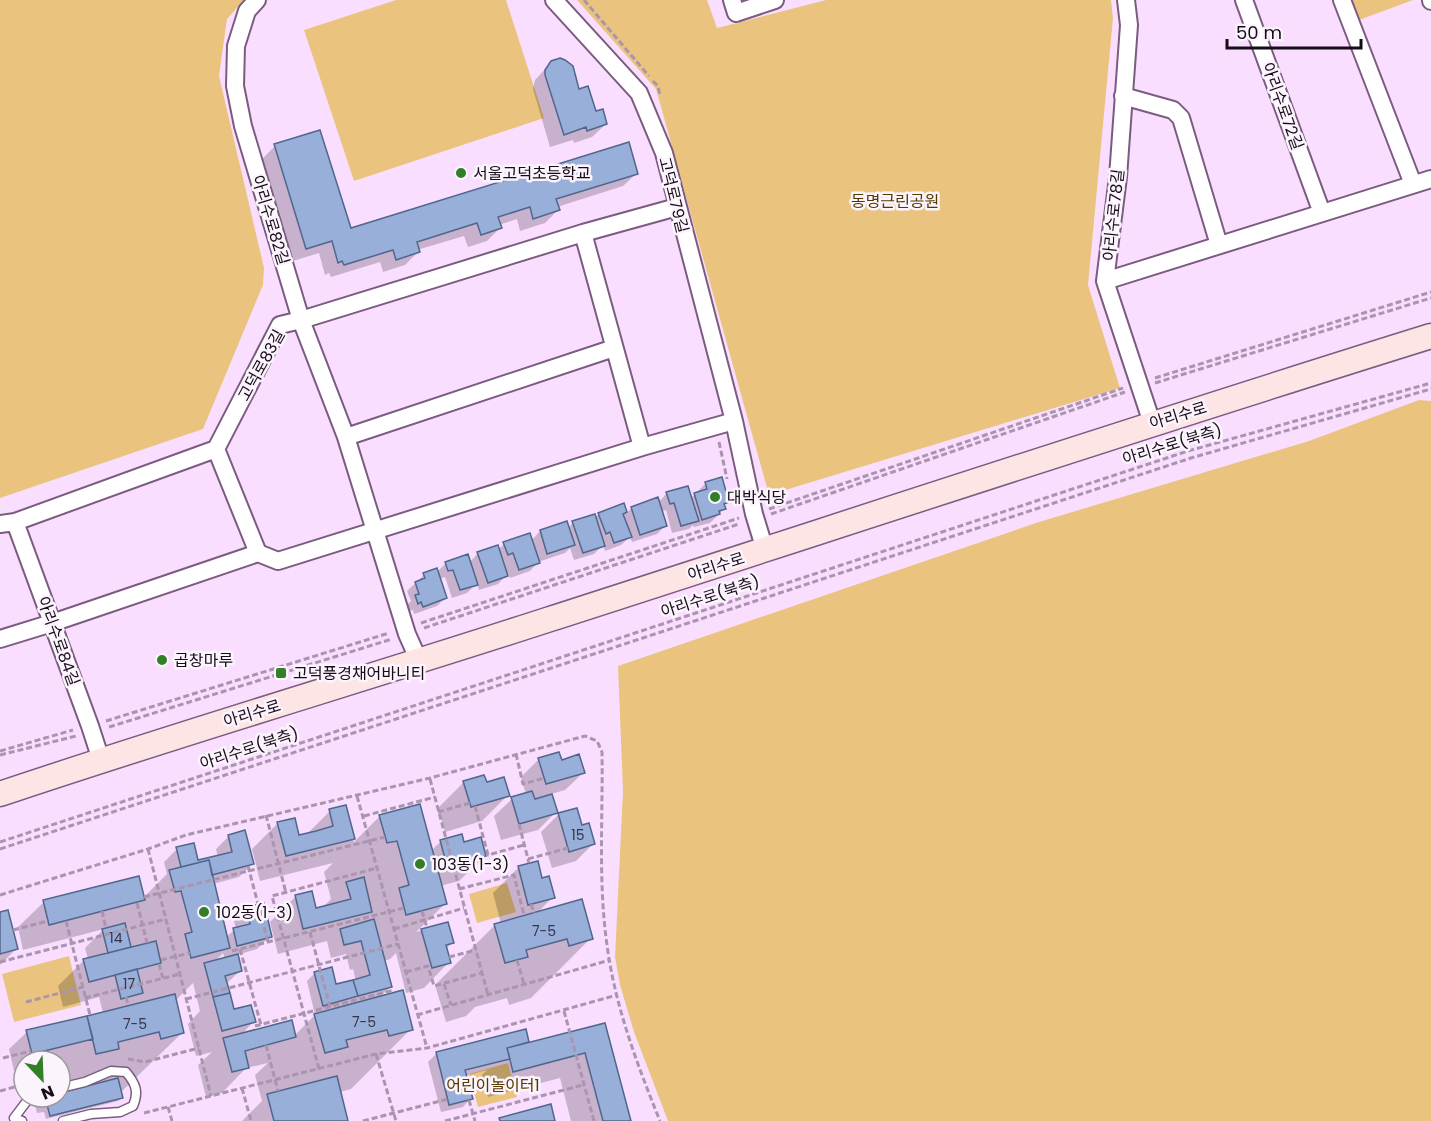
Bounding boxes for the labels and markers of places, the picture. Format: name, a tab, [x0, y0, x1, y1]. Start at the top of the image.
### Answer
place label: 서울고덕초등학교	[473, 162, 591, 185]
marker: 서울고덕초등학교	[454, 166, 468, 180]
place label: 대박식당	[727, 486, 786, 509]
marker: 대박식당	[708, 490, 722, 504]
place label: 곱창마루	[174, 649, 233, 672]
marker: 곱창마루	[155, 653, 169, 667]
place label: 고덕풍경채어바니티	[293, 662, 425, 685]
marker: 고덕풍경채어바니티	[274, 666, 288, 680]
place label: 103동(1-3)	[432, 853, 509, 876]
marker: 103동(1-3)	[413, 857, 427, 871]
place label: 102동(1-3)	[216, 901, 293, 924]
marker: 102동(1-3)	[197, 905, 211, 919]

